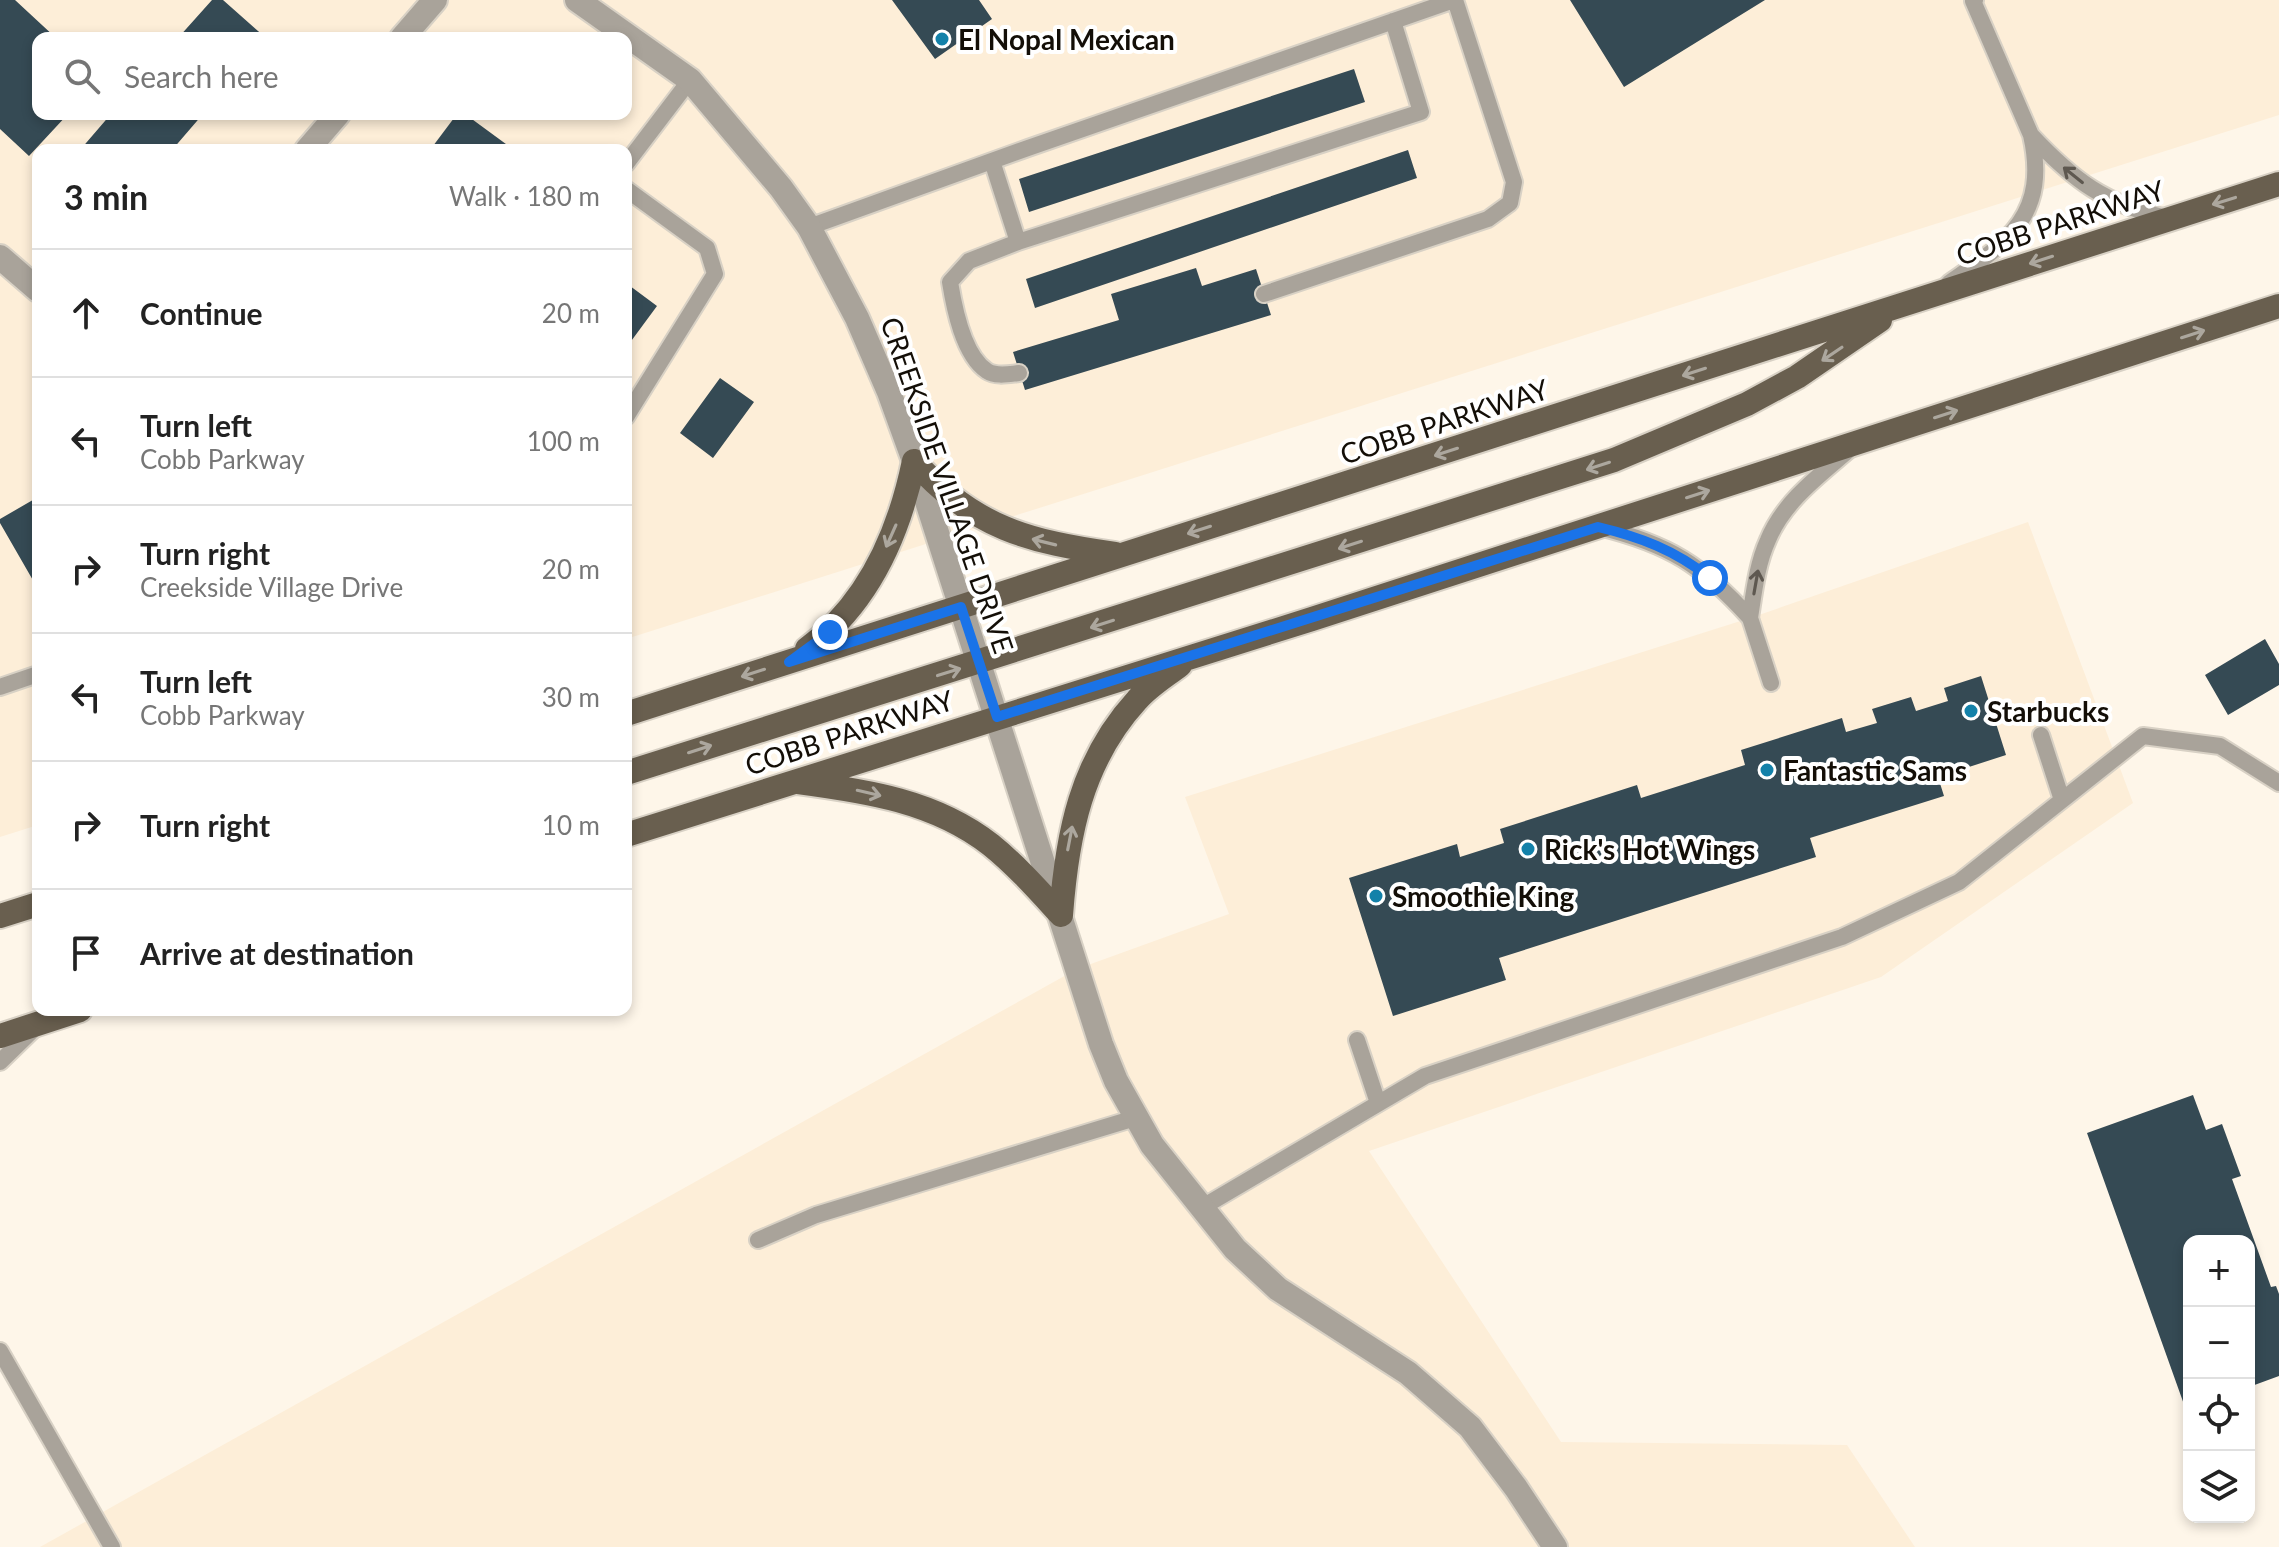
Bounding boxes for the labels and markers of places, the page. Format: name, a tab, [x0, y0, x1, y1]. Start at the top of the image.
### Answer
place label: El Nopal Mexican	[958, 22, 1175, 56]
marker: El Nopal Mexican	[933, 30, 951, 48]
place label: Starbucks	[1987, 694, 2109, 728]
marker: Starbucks	[1962, 702, 1980, 720]
place label: Fantastic Sams	[1783, 753, 1967, 787]
marker: Fantastic Sams	[1758, 761, 1776, 779]
place label: Rick's Hot Wings	[1544, 832, 1755, 866]
marker: Rick's Hot Wings	[1519, 840, 1537, 858]
place label: Smoothie King	[1392, 879, 1575, 913]
marker: Smoothie King	[1367, 887, 1385, 905]

